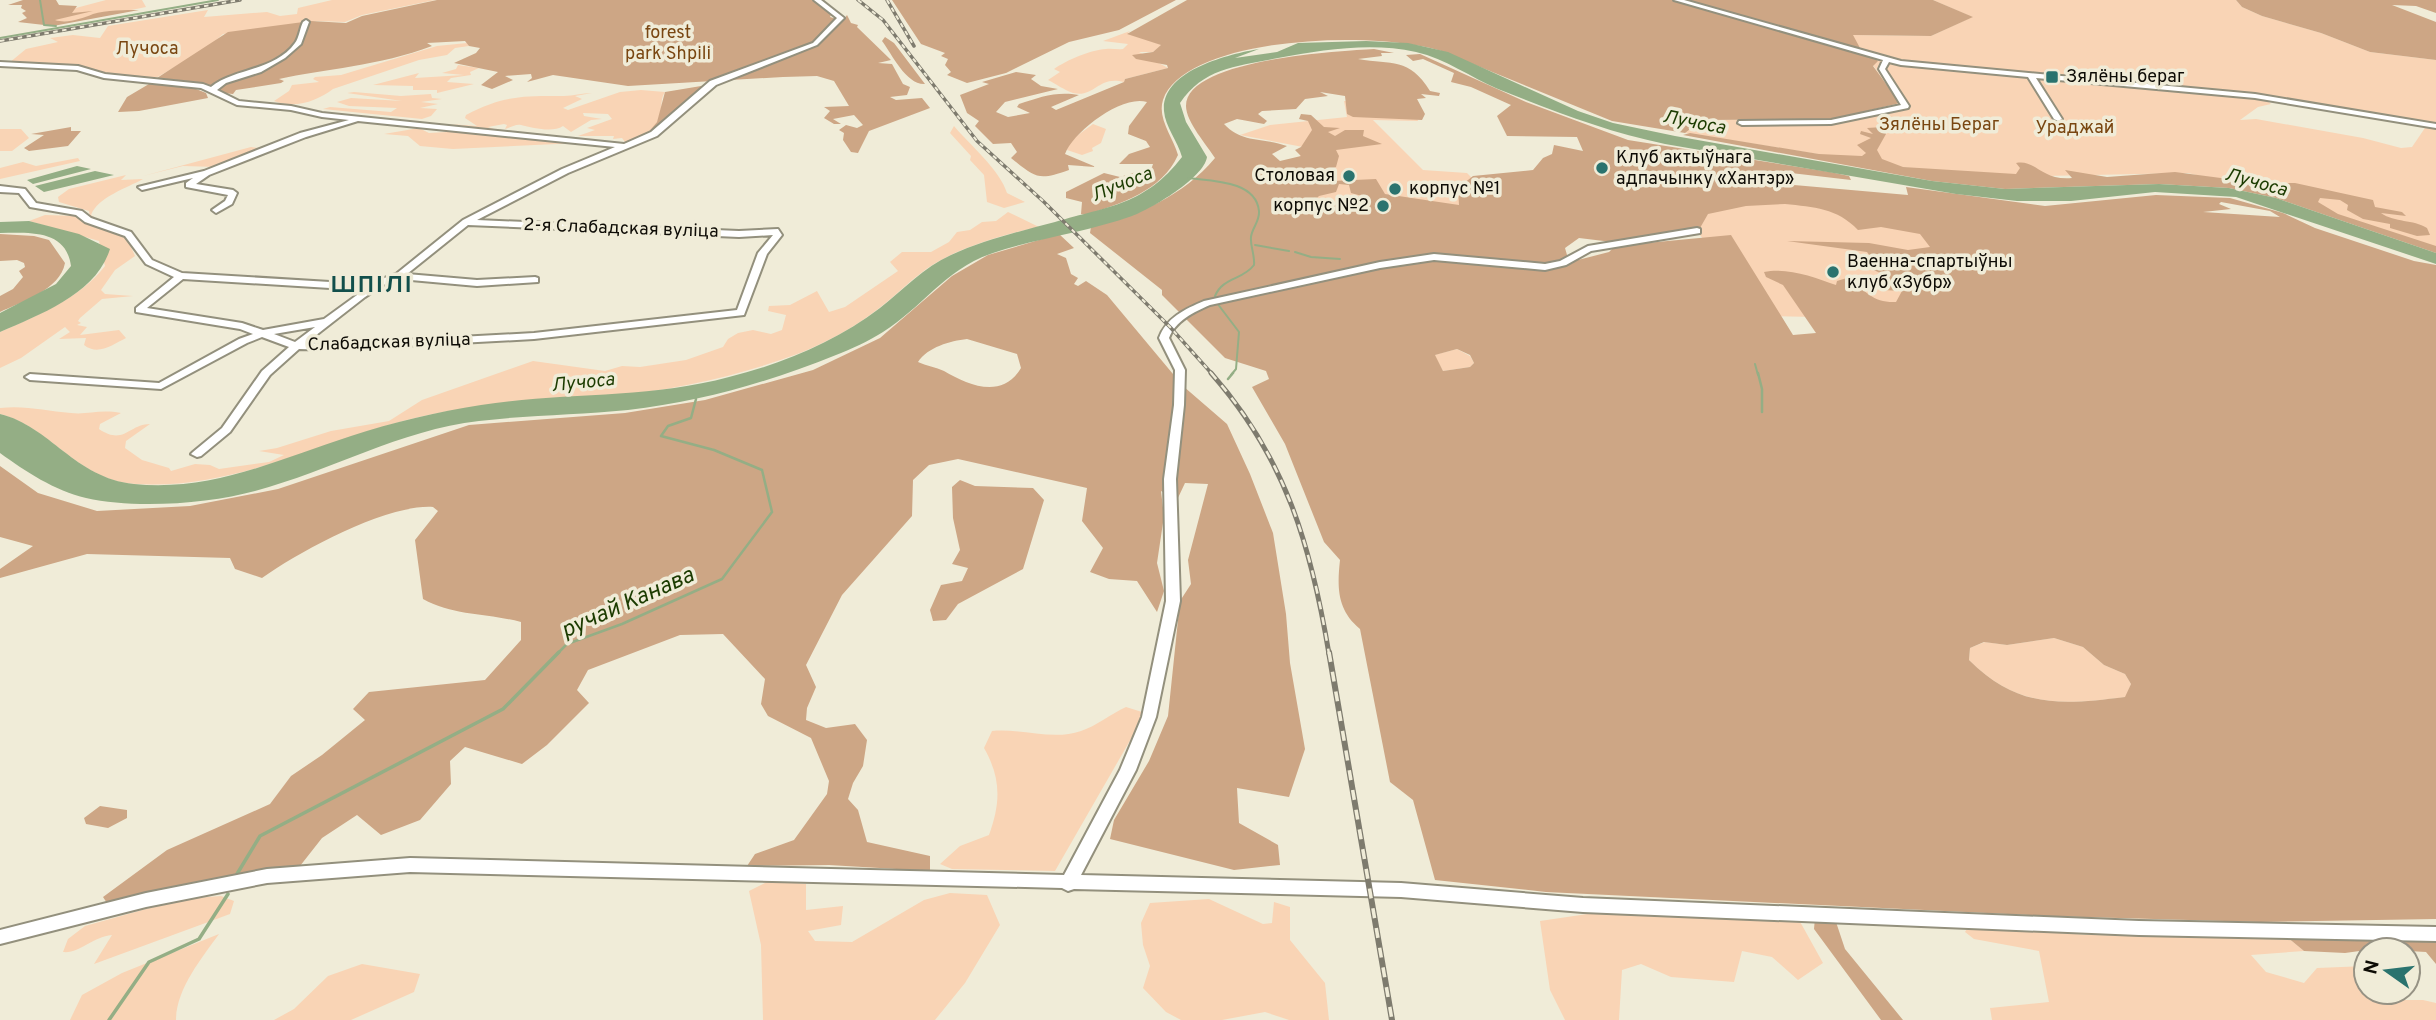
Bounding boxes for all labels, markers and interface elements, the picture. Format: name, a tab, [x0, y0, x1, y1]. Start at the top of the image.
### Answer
park label: forest park Shpili	[625, 22, 711, 66]
park label: Лучоса	[116, 38, 178, 61]
place label: Зялёны бераг	[2066, 66, 2185, 89]
marker: Зялёны бераг	[2044, 69, 2060, 85]
water label: Лучоса	[1661, 105, 1728, 141]
park label: Зялёны Бераг	[1879, 114, 2000, 137]
park label: Ураджай	[2036, 117, 2114, 140]
place label: Клуб актыўнага адпачынку «Хантэр»	[1616, 147, 1794, 191]
marker: Клуб актыўнага адпачынку «Хантэр»	[1594, 160, 1610, 176]
water label: Лучоса	[1088, 162, 1156, 208]
water label: Лучоса	[2222, 163, 2290, 203]
place label: Столовая	[1254, 165, 1335, 188]
marker: Столовая	[1341, 168, 1357, 184]
place label: корпус №1	[1409, 178, 1501, 201]
marker: корпус №1	[1387, 181, 1403, 197]
place label: корпус №2	[1273, 195, 1369, 218]
marker: корпус №2	[1375, 198, 1391, 214]
street label: 2-я Слабадская вуліца	[523, 214, 719, 244]
place label: Ваенна-спартыўны клуб «Зубр»	[1847, 251, 2012, 295]
marker: Ваенна-спартыўны клуб «Зубр»	[1825, 264, 1841, 280]
district label: ШПІЛІ	[330, 272, 414, 301]
street label: Слабадская вуліца	[307, 329, 471, 357]
water label: Лучоса	[550, 368, 616, 398]
water label: ручай Канава	[557, 562, 699, 646]
north arrow	[2352, 936, 2422, 1006]
text: N	[2359, 958, 2386, 977]

